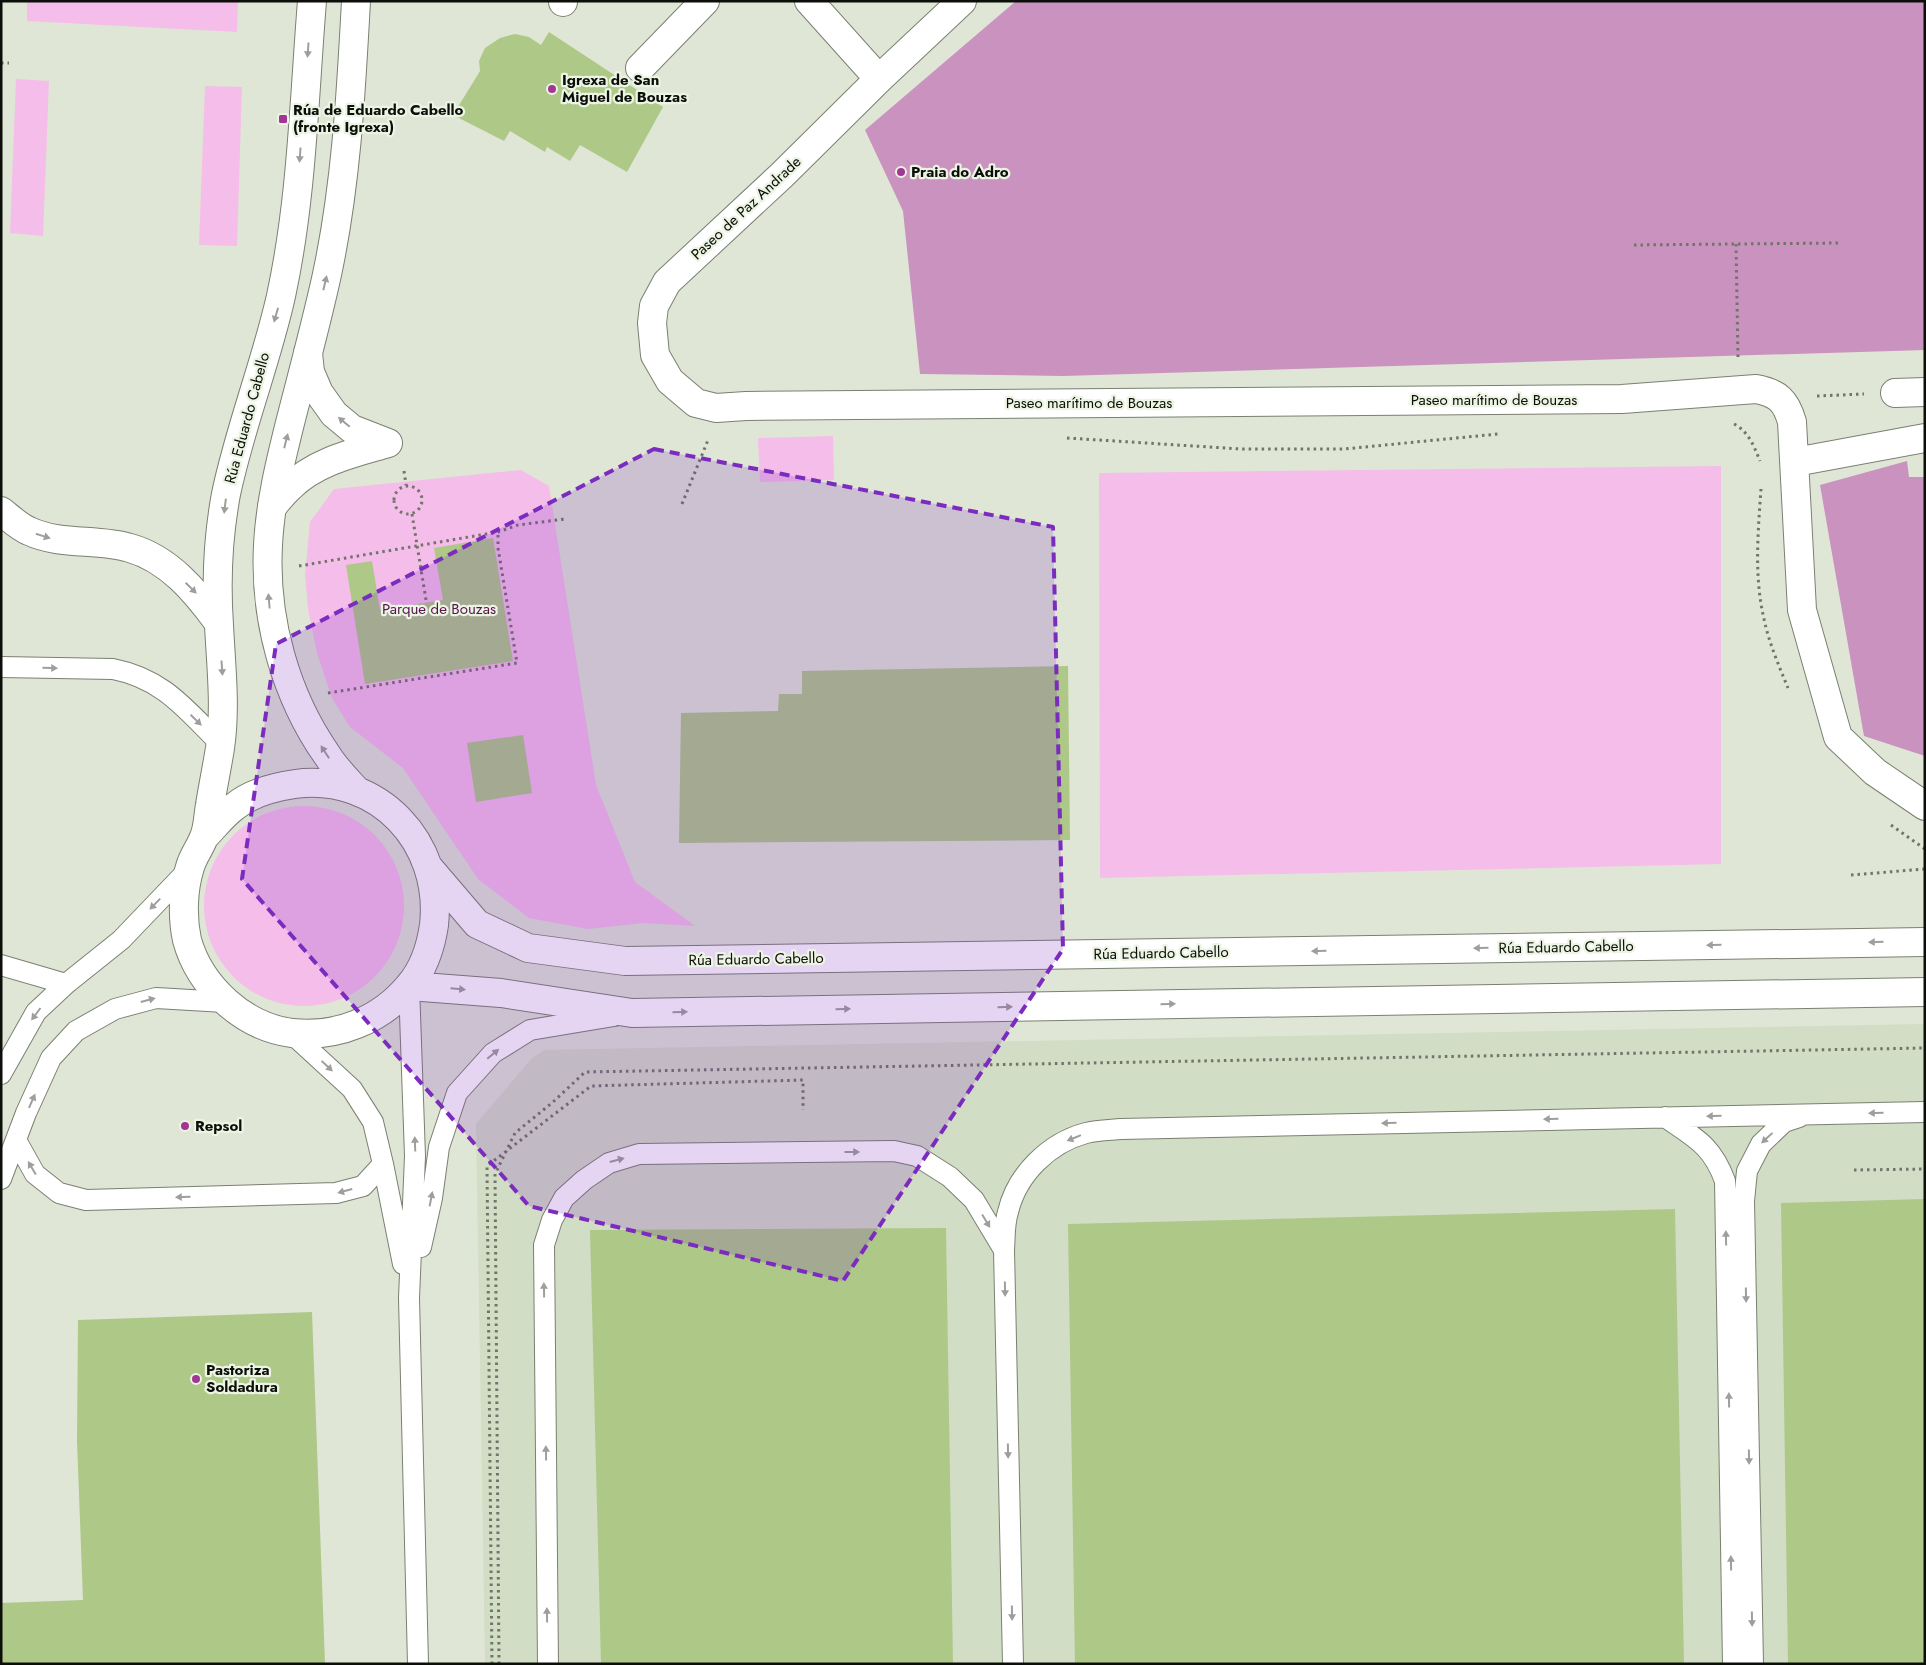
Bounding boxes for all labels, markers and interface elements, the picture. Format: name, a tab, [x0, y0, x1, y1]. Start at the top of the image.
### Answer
one-way arrow	[303, 42, 311, 58]
place label: Igrexa de San Miguel de Bouzas	[562, 69, 687, 108]
marker: Igrexa de San Miguel de Bouzas	[546, 83, 558, 95]
place label: Rúa de Eduardo Cabello (fronte Igrexa)	[293, 99, 464, 138]
marker: Rúa de Eduardo Cabello (fronte Igrexa)	[277, 113, 289, 125]
one-way arrow	[296, 147, 304, 163]
street label: Paseo de Paz Andrade	[686, 151, 806, 265]
place label: Praia do Adro	[911, 161, 1009, 183]
marker: Praia do Adro	[895, 166, 907, 178]
one-way arrow	[321, 275, 329, 290]
one-way arrow	[271, 308, 279, 323]
street label: Rúa Eduardo Cabello	[219, 350, 275, 486]
street label: Paseo marítimo de Bouzas	[1411, 389, 1577, 411]
street label: Paseo marítimo de Bouzas	[1006, 392, 1172, 414]
one-way arrow	[338, 417, 351, 428]
one-way arrow	[282, 433, 290, 448]
one-way arrow	[221, 499, 229, 515]
one-way arrow	[36, 532, 51, 540]
one-way arrow	[185, 582, 197, 594]
one-way arrow	[265, 593, 273, 609]
park label: Parque de Bouzas	[382, 598, 496, 620]
one-way arrow	[218, 660, 226, 676]
one-way arrow	[42, 664, 58, 672]
one-way arrow	[190, 714, 202, 726]
one-way arrow	[320, 746, 330, 759]
one-way arrow	[149, 898, 161, 910]
street label: Rúa Eduardo Cabello	[1498, 935, 1634, 959]
one-way arrow	[1868, 939, 1884, 947]
street label: Rúa Eduardo Cabello	[1093, 941, 1229, 965]
one-way arrow	[1705, 941, 1721, 949]
one-way arrow	[1473, 945, 1489, 953]
street label: Rúa Eduardo Cabello	[688, 947, 824, 971]
one-way arrow	[1310, 947, 1326, 955]
one-way arrow	[450, 986, 466, 994]
one-way arrow	[140, 996, 155, 1004]
one-way arrow	[1160, 1000, 1176, 1008]
one-way arrow	[998, 1003, 1014, 1011]
one-way arrow	[835, 1005, 851, 1013]
one-way arrow	[31, 1007, 41, 1021]
one-way arrow	[673, 1008, 689, 1016]
one-way arrow	[486, 1049, 499, 1060]
one-way arrow	[320, 1060, 332, 1072]
one-way arrow	[28, 1094, 36, 1108]
one-way arrow	[1868, 1109, 1884, 1117]
one-way arrow	[1705, 1112, 1721, 1120]
place label: Repsol	[195, 1115, 242, 1137]
one-way arrow	[1543, 1116, 1559, 1124]
one-way arrow	[1380, 1119, 1396, 1127]
marker: Repsol	[179, 1120, 191, 1132]
one-way arrow	[1761, 1132, 1773, 1144]
one-way arrow	[1066, 1134, 1081, 1142]
one-way arrow	[410, 1136, 418, 1152]
one-way arrow	[844, 1148, 860, 1156]
one-way arrow	[610, 1156, 625, 1164]
one-way arrow	[27, 1162, 36, 1175]
one-way arrow	[338, 1187, 353, 1195]
one-way arrow	[427, 1191, 435, 1207]
one-way arrow	[175, 1194, 191, 1202]
one-way arrow	[982, 1215, 991, 1228]
one-way arrow	[1722, 1229, 1730, 1245]
one-way arrow	[1001, 1281, 1009, 1297]
one-way arrow	[540, 1282, 548, 1298]
one-way arrow	[1742, 1287, 1750, 1303]
place label: Pastoriza Soldadura	[206, 1359, 278, 1398]
marker: Pastoriza Soldadura	[190, 1373, 202, 1385]
one-way arrow	[1725, 1392, 1733, 1408]
one-way arrow	[1004, 1443, 1012, 1459]
one-way arrow	[542, 1444, 550, 1460]
one-way arrow	[1745, 1449, 1753, 1465]
one-way arrow	[1727, 1554, 1735, 1570]
one-way arrow	[1008, 1606, 1016, 1622]
one-way arrow	[543, 1607, 551, 1623]
one-way arrow	[1748, 1612, 1756, 1628]

